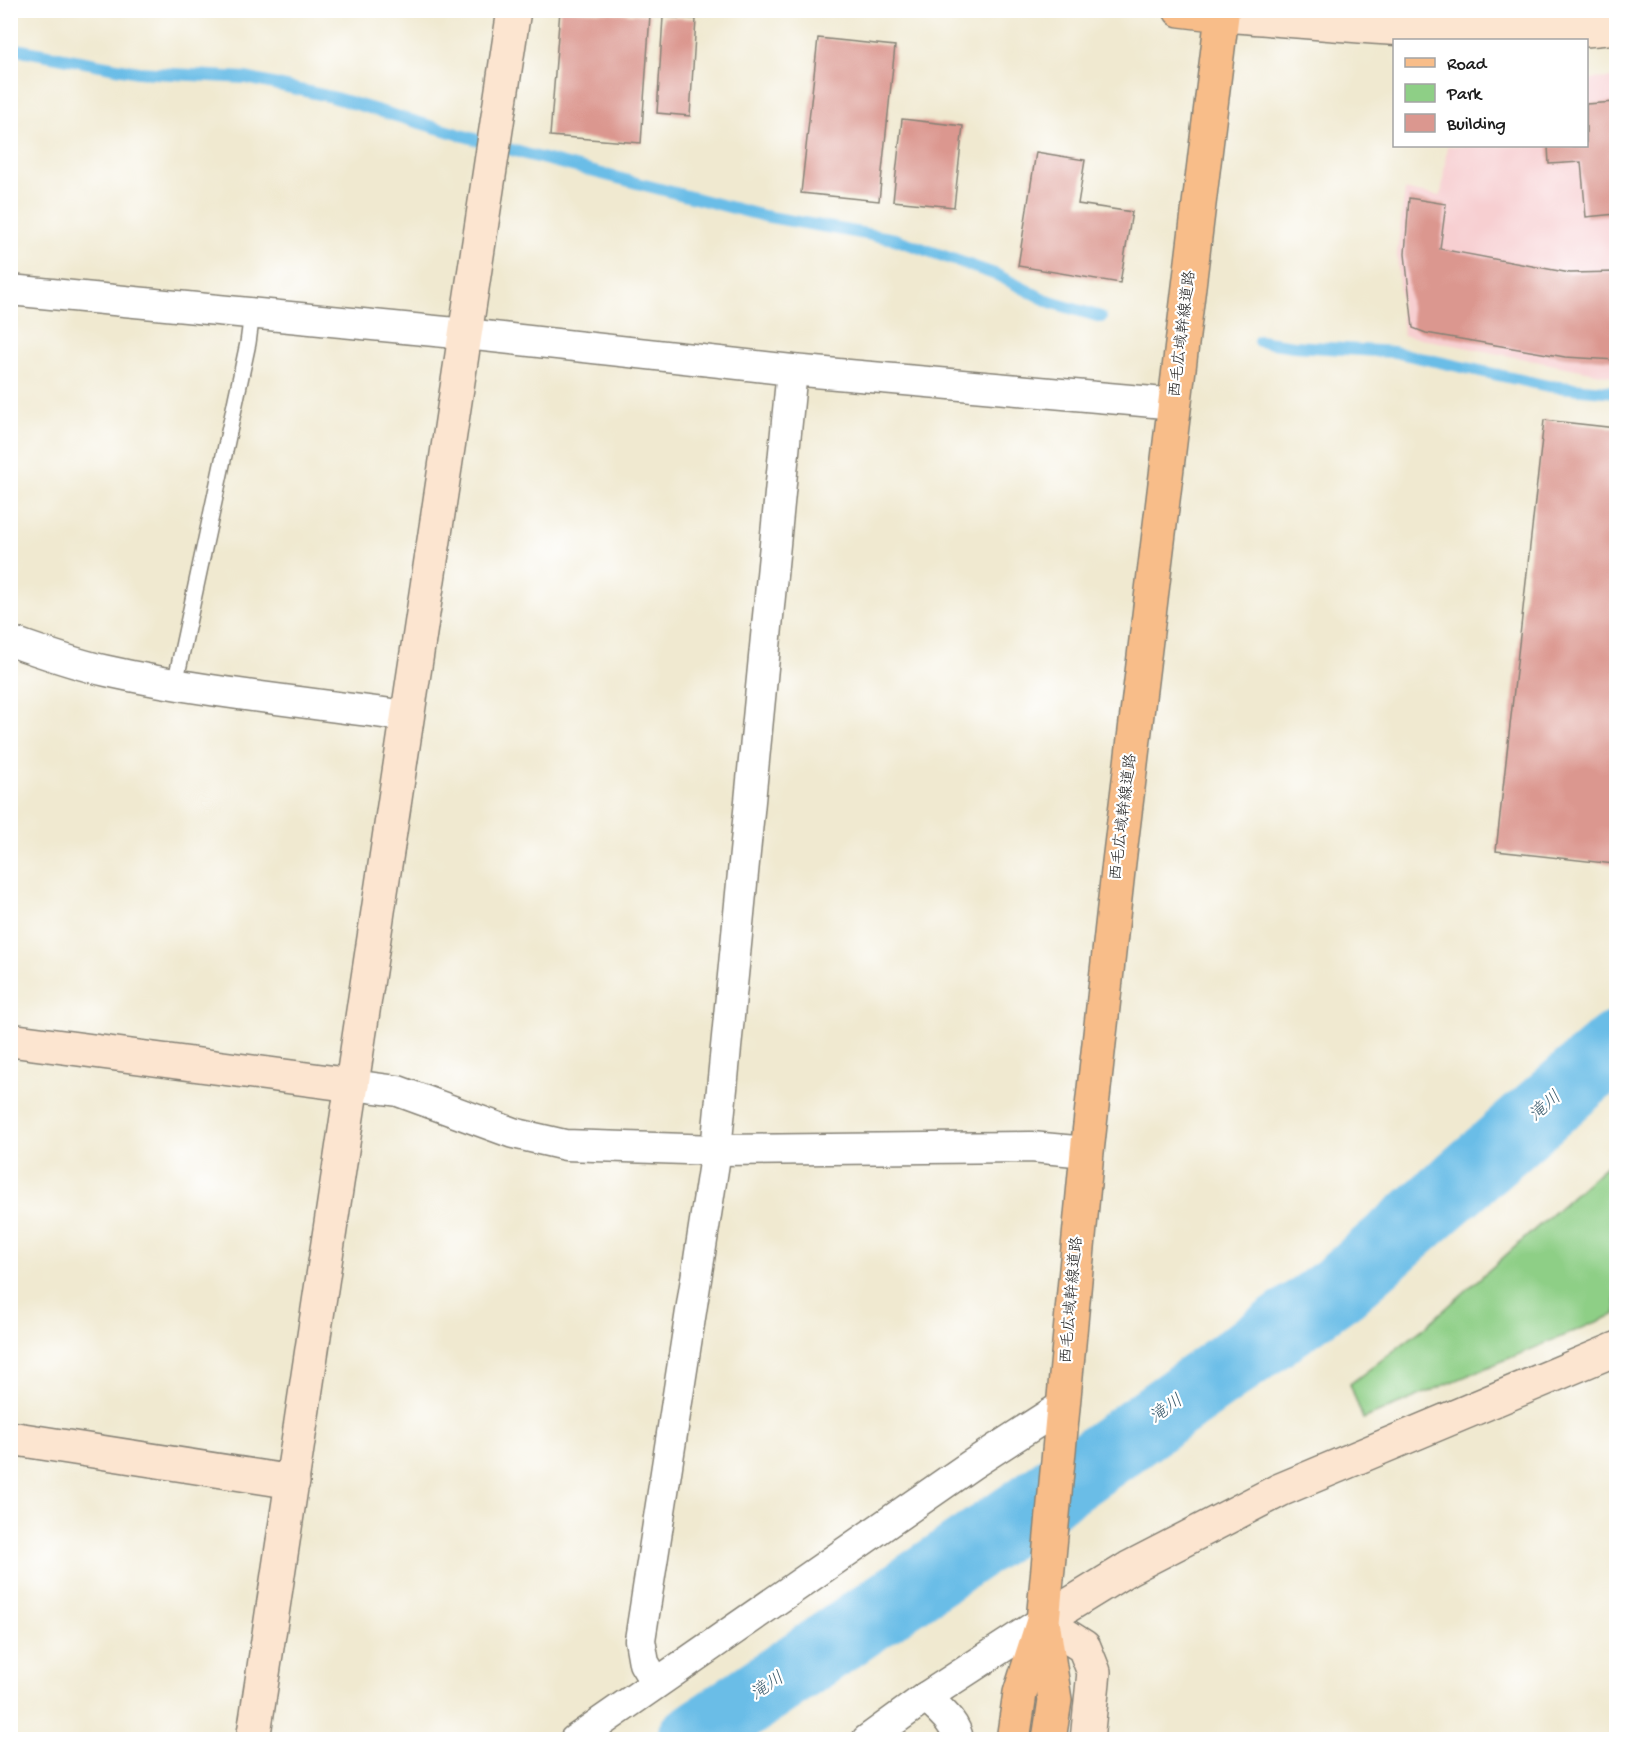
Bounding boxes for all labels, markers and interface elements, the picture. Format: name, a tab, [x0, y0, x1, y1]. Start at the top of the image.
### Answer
legend	[1393, 39, 1588, 147]
text: Road	[1447, 55, 1488, 76]
text: Park	[1446, 85, 1483, 106]
text: Building	[1446, 115, 1506, 136]
street label: 西毛広域幹線道路	[1165, 269, 1201, 399]
street label: 西毛広域幹線道路	[1106, 752, 1142, 882]
water label: 滝川	[1525, 1087, 1566, 1127]
street label: 西毛広域幹線道路	[1056, 1235, 1088, 1365]
water label: 滝川	[1146, 1390, 1188, 1429]
water label: 滝川	[747, 1667, 789, 1706]

